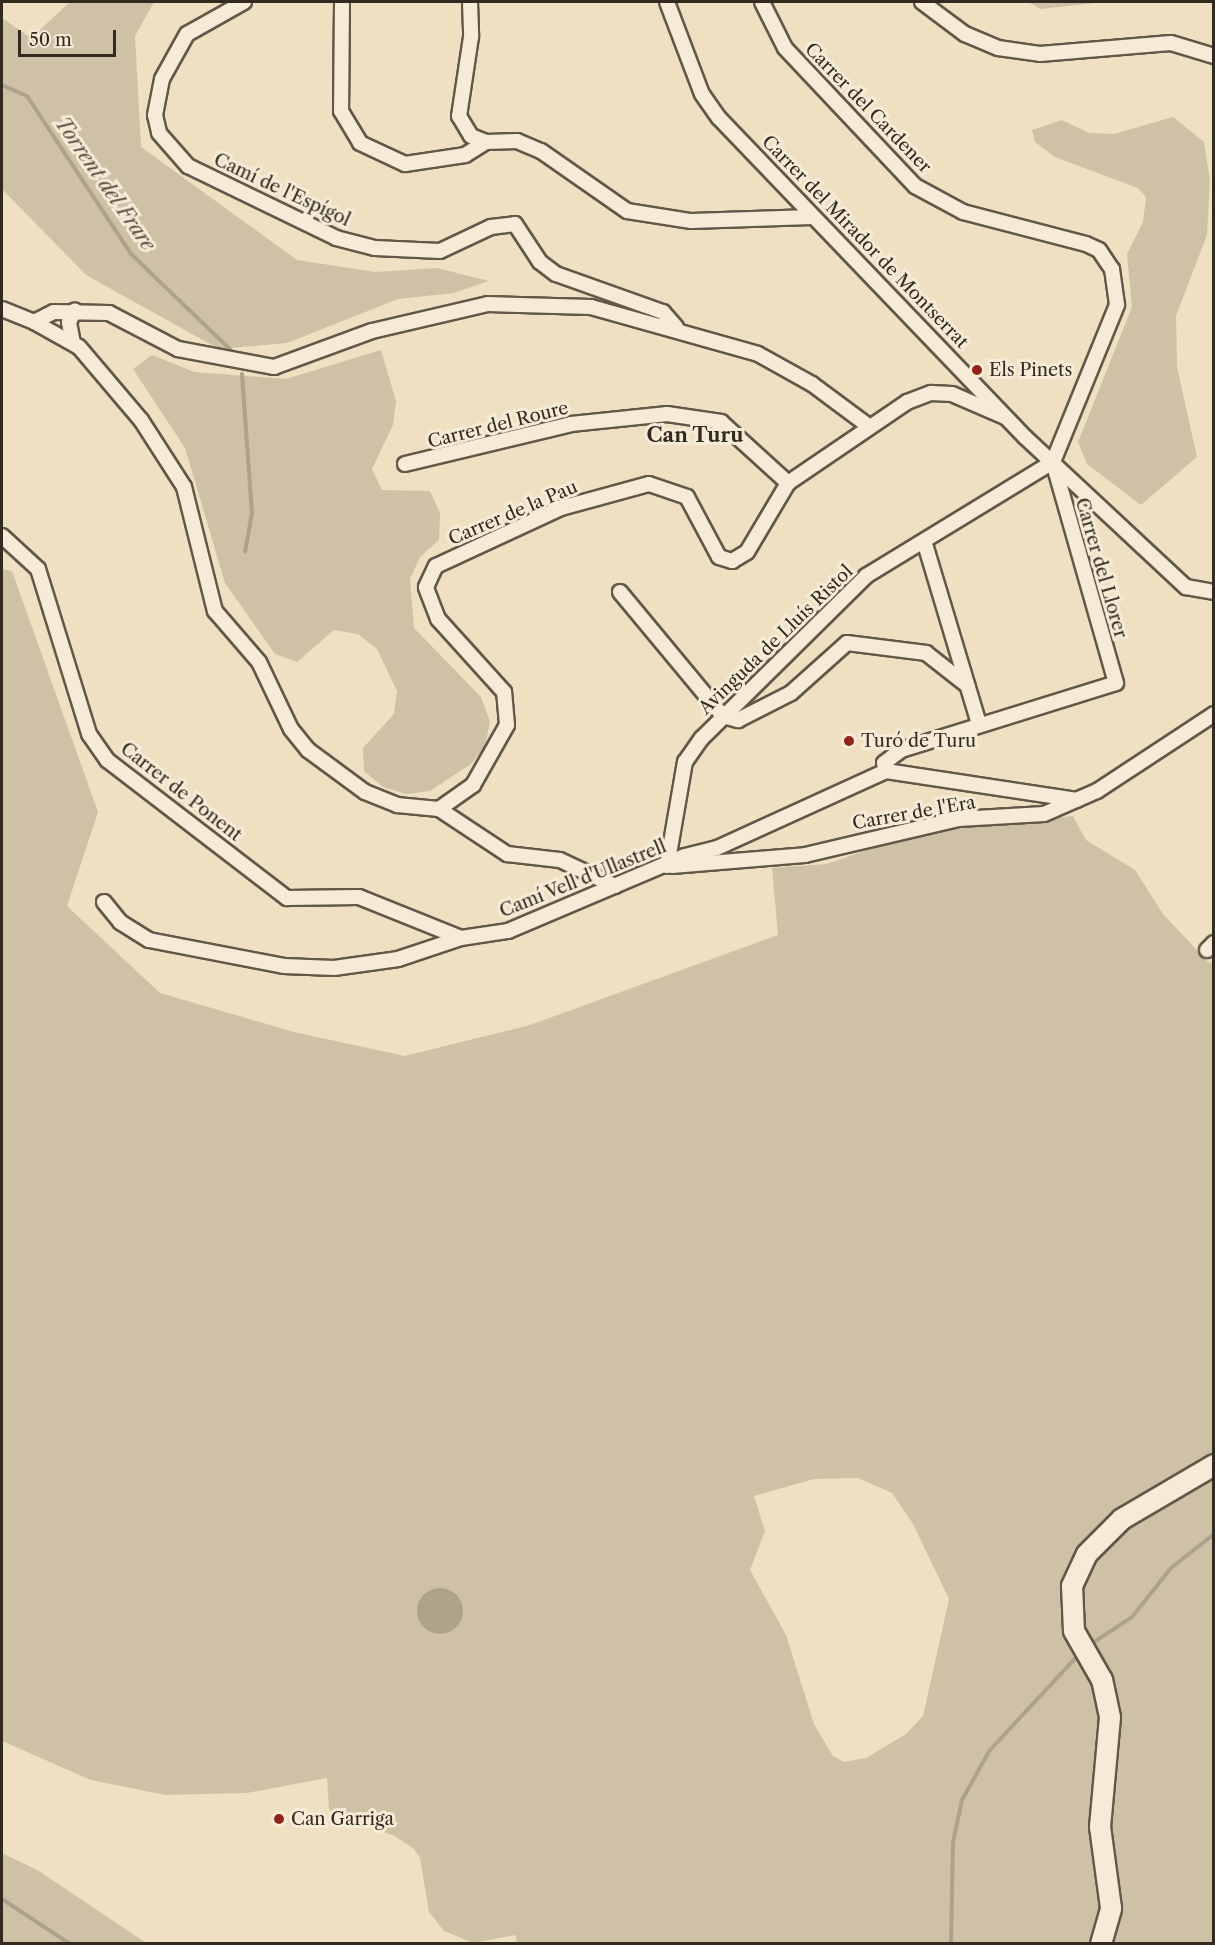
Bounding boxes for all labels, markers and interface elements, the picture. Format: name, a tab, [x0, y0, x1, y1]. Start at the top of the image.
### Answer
scale bar	[21, 18, 118, 56]
text: 50 m	[29, 29, 72, 51]
street label: Carrer del Cardener	[800, 38, 936, 178]
water label: Torrent del Frare	[50, 113, 160, 255]
street label: Carrer del Mirador de Montserrat	[757, 131, 973, 353]
street label: Camí de l'Espígol	[210, 149, 354, 231]
place label: Els Pinets	[989, 359, 1072, 381]
marker: Els Pinets	[970, 363, 984, 377]
street label: Carrer del Roure	[425, 397, 571, 453]
district label: Can Turu	[646, 423, 744, 447]
street label: Carrer de la Pau	[445, 476, 581, 550]
street label: Carrer del Llorer	[1071, 495, 1131, 641]
street label: Avinguda de Lluís Ristol	[694, 561, 858, 719]
place label: Turó de Turu	[861, 730, 977, 752]
marker: Turó de Turu	[842, 734, 856, 748]
street label: Carrer de Ponent	[116, 738, 246, 846]
street label: Carrer de l'Era	[850, 791, 978, 835]
street label: Camí Vell d'Ullastrell	[496, 836, 670, 922]
place label: Can Garriga	[291, 1808, 394, 1830]
marker: Can Garriga	[272, 1812, 286, 1826]

